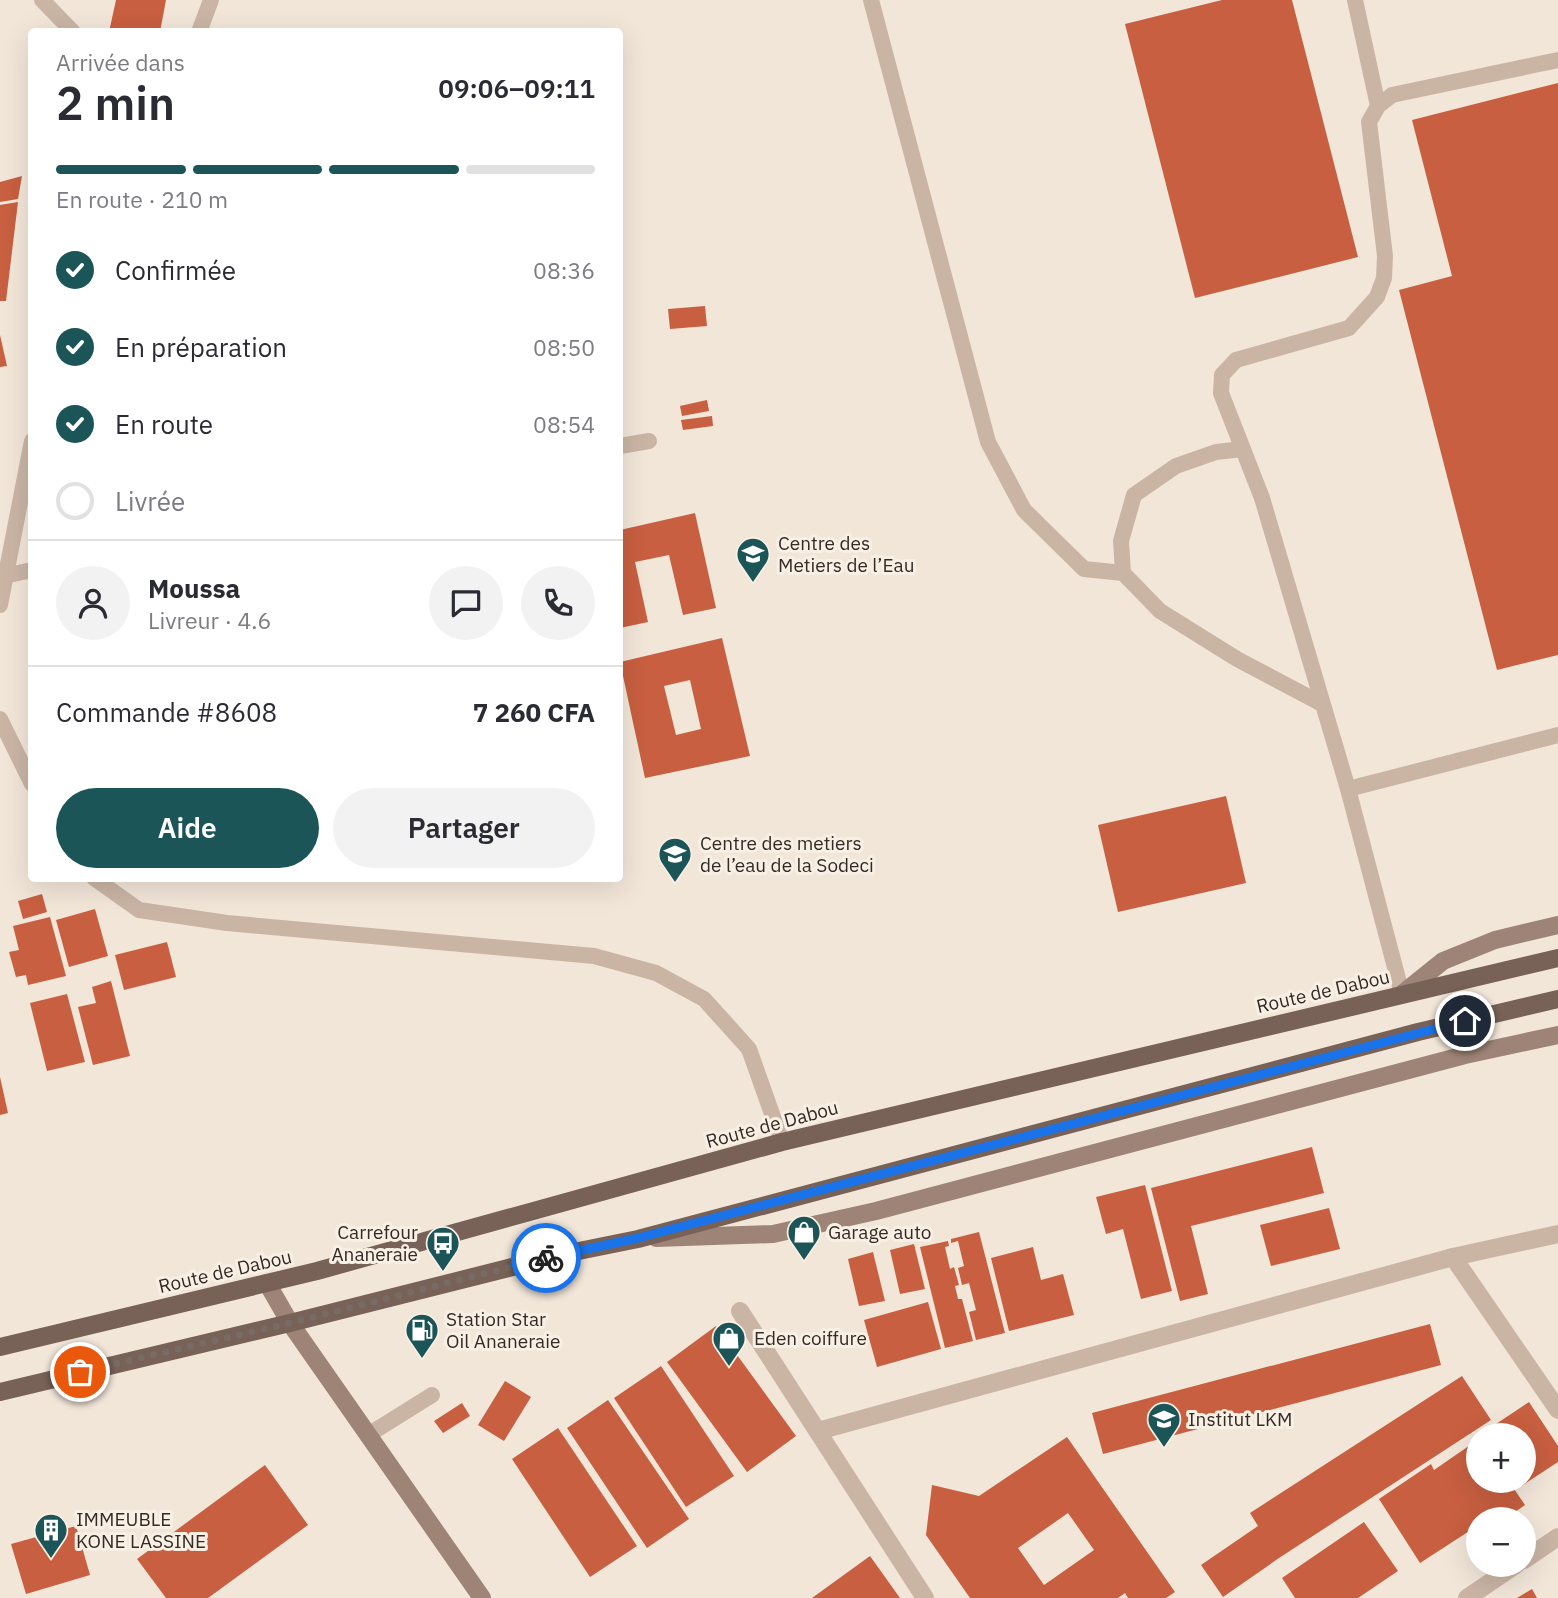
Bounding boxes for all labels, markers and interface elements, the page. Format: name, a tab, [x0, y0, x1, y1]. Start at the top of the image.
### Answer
text: Arrivée dans	[56, 47, 185, 77]
text: 09:06–09:11	[438, 71, 595, 105]
text: 2 min	[56, 73, 175, 133]
text: En route · 210 m	[56, 184, 228, 214]
icon: check	[56, 251, 94, 289]
text: Confirmée	[115, 253, 236, 287]
text: 08:36	[533, 255, 595, 285]
icon: check	[56, 328, 94, 366]
text: En préparation	[115, 330, 287, 364]
text: 08:50	[533, 332, 595, 362]
icon: check	[56, 405, 94, 443]
text: En route	[115, 407, 213, 441]
text: 08:54	[533, 409, 595, 439]
text: Livrée	[115, 484, 185, 518]
place label: Centre des Metiers de l’Eau	[778, 531, 915, 577]
school or university icon: Centre des Metiers de l’Eau	[734, 535, 772, 584]
button: person	[56, 566, 130, 640]
button: chat	[429, 566, 503, 640]
button: phone	[521, 566, 595, 640]
text: Moussa	[148, 571, 240, 605]
text: Livreur · 4.6	[148, 605, 271, 635]
text: Commande #8608	[56, 695, 277, 729]
text: 7 260 CFA	[473, 695, 595, 729]
button: Aide	[56, 788, 319, 868]
button: Partager	[333, 788, 595, 868]
place label: Centre des metiers de l’eau de la Sodeci	[700, 831, 874, 877]
school or university icon: Centre des metiers de l’eau de la Sodeci	[656, 835, 694, 884]
street label: Route de Dabou	[1254, 964, 1392, 1018]
pin	[1435, 991, 1495, 1051]
icon: home	[1446, 1002, 1484, 1040]
street label: Route de Dabou	[703, 1095, 841, 1153]
shop icon: Garage auto	[785, 1213, 823, 1262]
place label: Carrefour Ananeraie	[331, 1220, 418, 1266]
place label: Garage auto	[828, 1220, 931, 1244]
courier	[511, 1223, 581, 1293]
bus stop icon: Carrefour Ananeraie	[424, 1224, 462, 1273]
icon: bike	[527, 1239, 565, 1277]
street label: Route de Dabou	[156, 1244, 294, 1298]
place label: Station Star Oil Ananeraie	[446, 1307, 560, 1353]
fuel station icon: Station Star Oil Ananeraie	[403, 1311, 441, 1360]
shop icon: Eden coiffure	[710, 1319, 748, 1368]
place label: Eden coiffure	[754, 1326, 867, 1350]
pin	[50, 1342, 110, 1402]
icon: bag	[61, 1353, 99, 1391]
school or university icon: Institut LKM	[1145, 1400, 1183, 1449]
place label: Institut LKM	[1188, 1407, 1293, 1431]
map controls	[1466, 1423, 1536, 1577]
button: +	[1466, 1423, 1536, 1493]
place label: IMMEUBLE KONE LASSINE	[76, 1507, 206, 1553]
button: −	[1466, 1507, 1536, 1577]
building icon: IMMEUBLE KONE LASSINE	[32, 1511, 70, 1560]

